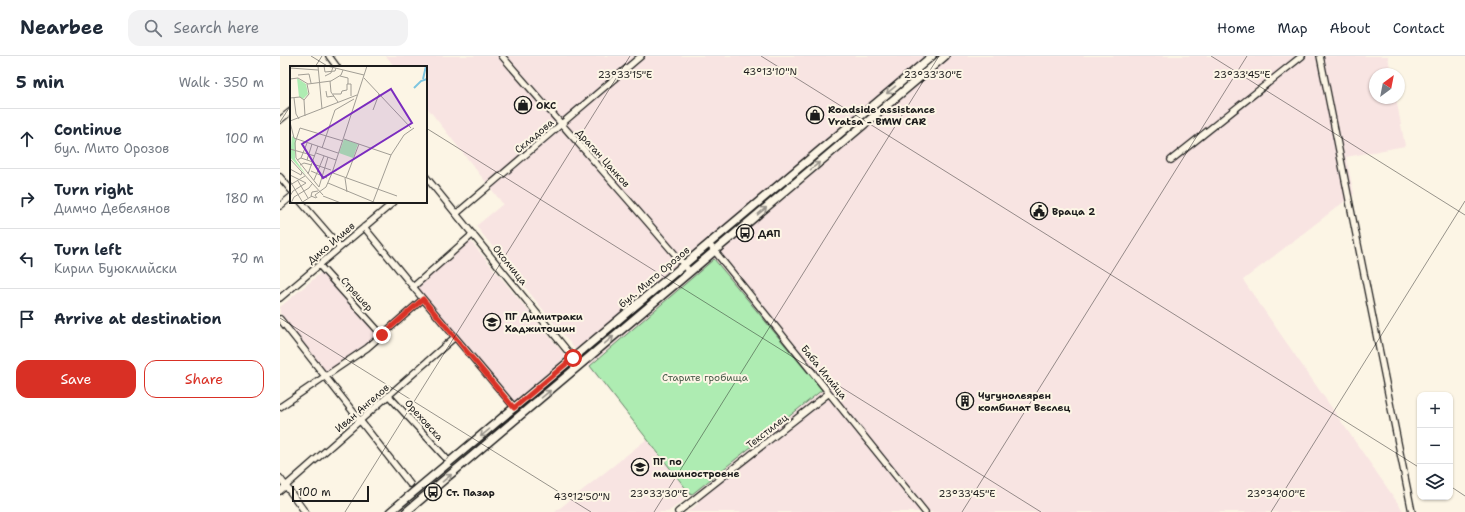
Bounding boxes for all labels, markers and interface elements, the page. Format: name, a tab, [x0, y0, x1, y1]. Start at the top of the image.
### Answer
search box	[128, 10, 408, 46]
text: Nearbee	[20, 15, 104, 40]
icon: search	[142, 17, 164, 39]
text: Search here	[174, 18, 259, 38]
text: Home	[1217, 19, 1256, 37]
text: Map	[1278, 19, 1308, 37]
text: About	[1330, 19, 1371, 37]
text: Contact	[1393, 19, 1445, 37]
text: 43°13'10"N	[743, 65, 797, 78]
inset map	[290, 66, 427, 203]
text: 23°33'15"E	[598, 68, 652, 81]
text: 23°33'30"E	[904, 68, 962, 81]
text: 23°33'45"E	[1214, 68, 1270, 81]
north arrow	[1369, 68, 1405, 104]
text: 5 min	[16, 71, 64, 93]
text: Walk · 350 m	[179, 74, 264, 91]
one-way arrow	[886, 86, 896, 95]
shop icon: OKC	[513, 95, 533, 115]
place label: OKC	[536, 99, 556, 112]
place label: Roadside assistance Vratsa - BMW CAR	[828, 103, 935, 128]
shop icon: Roadside assistance Vratsa - BMW CAR	[805, 105, 825, 125]
street label: Складова	[512, 115, 557, 156]
text: Continue	[54, 120, 122, 140]
street label: Драган Цанков	[573, 126, 633, 190]
icon: ahead	[16, 128, 38, 150]
text: 100 m	[225, 130, 264, 147]
text: бул. Мито Орозов	[54, 140, 169, 157]
one-way arrow	[809, 162, 820, 171]
text: Turn right	[54, 180, 134, 200]
icon: right	[16, 188, 38, 210]
text: 180 m	[225, 190, 264, 207]
text: Димчо Дебелянов	[54, 200, 170, 217]
public building icon: Враца 2	[1029, 201, 1049, 221]
place label: Враца 2	[1052, 205, 1095, 218]
one-way arrow	[757, 206, 768, 215]
street label: Дико Илиев	[304, 219, 358, 267]
bus stop icon: ДАП	[735, 223, 755, 243]
place label: ДАП	[758, 227, 781, 240]
text: Turn left	[54, 240, 122, 260]
street label: Околчица	[490, 242, 531, 288]
street label: бул. Мито Орозов	[616, 244, 692, 310]
icon: left	[16, 248, 38, 270]
text: 70 m	[230, 250, 264, 267]
text: Кирил Буюклийски	[54, 260, 177, 277]
street label: Стрешер	[338, 274, 376, 314]
icon: arrive	[16, 308, 38, 330]
text: Arrive at destination	[54, 309, 222, 329]
place label: ПГ Димитраки Хаджитошин	[505, 310, 583, 335]
school or university icon: ПГ Димитраки Хаджитошин	[482, 312, 502, 332]
route end	[373, 326, 391, 344]
one-way arrow	[604, 336, 615, 345]
street label: Баба Илийца	[798, 342, 850, 402]
route start	[564, 349, 582, 367]
button: Save	[16, 360, 136, 398]
button: Share	[144, 360, 264, 398]
park label: Старите гробища	[662, 371, 749, 384]
street label: Иван Ангелов	[332, 381, 392, 435]
one-way arrow	[540, 389, 551, 398]
place label: Чугунолеярен комбинат Веслец	[978, 389, 1070, 414]
building icon: Чугунолеярен комбинат Веслец	[955, 391, 975, 411]
map controls	[1417, 392, 1453, 500]
button: +	[1417, 392, 1453, 428]
street label: Ореховска	[402, 397, 446, 444]
street label: Текстилец	[744, 411, 790, 451]
one-way arrow	[479, 428, 490, 437]
button: −	[1417, 428, 1453, 464]
place label: ПГ по машиностроене	[653, 455, 739, 480]
school or university icon: ПГ по машиностроене	[630, 457, 650, 477]
button: layers	[1417, 464, 1453, 500]
one-way arrow	[441, 473, 452, 482]
bus stop icon: Ст. Пазар	[423, 482, 443, 502]
scale bar	[292, 484, 369, 503]
text: 100 m	[298, 485, 331, 500]
place label: Ст. Пазар	[446, 486, 495, 499]
text: 23°33'30"E	[630, 487, 688, 500]
text: 23°33'45"E	[939, 487, 995, 500]
text: 23°34'00"E	[1247, 487, 1305, 500]
text: 43°12'50"N	[554, 490, 610, 503]

